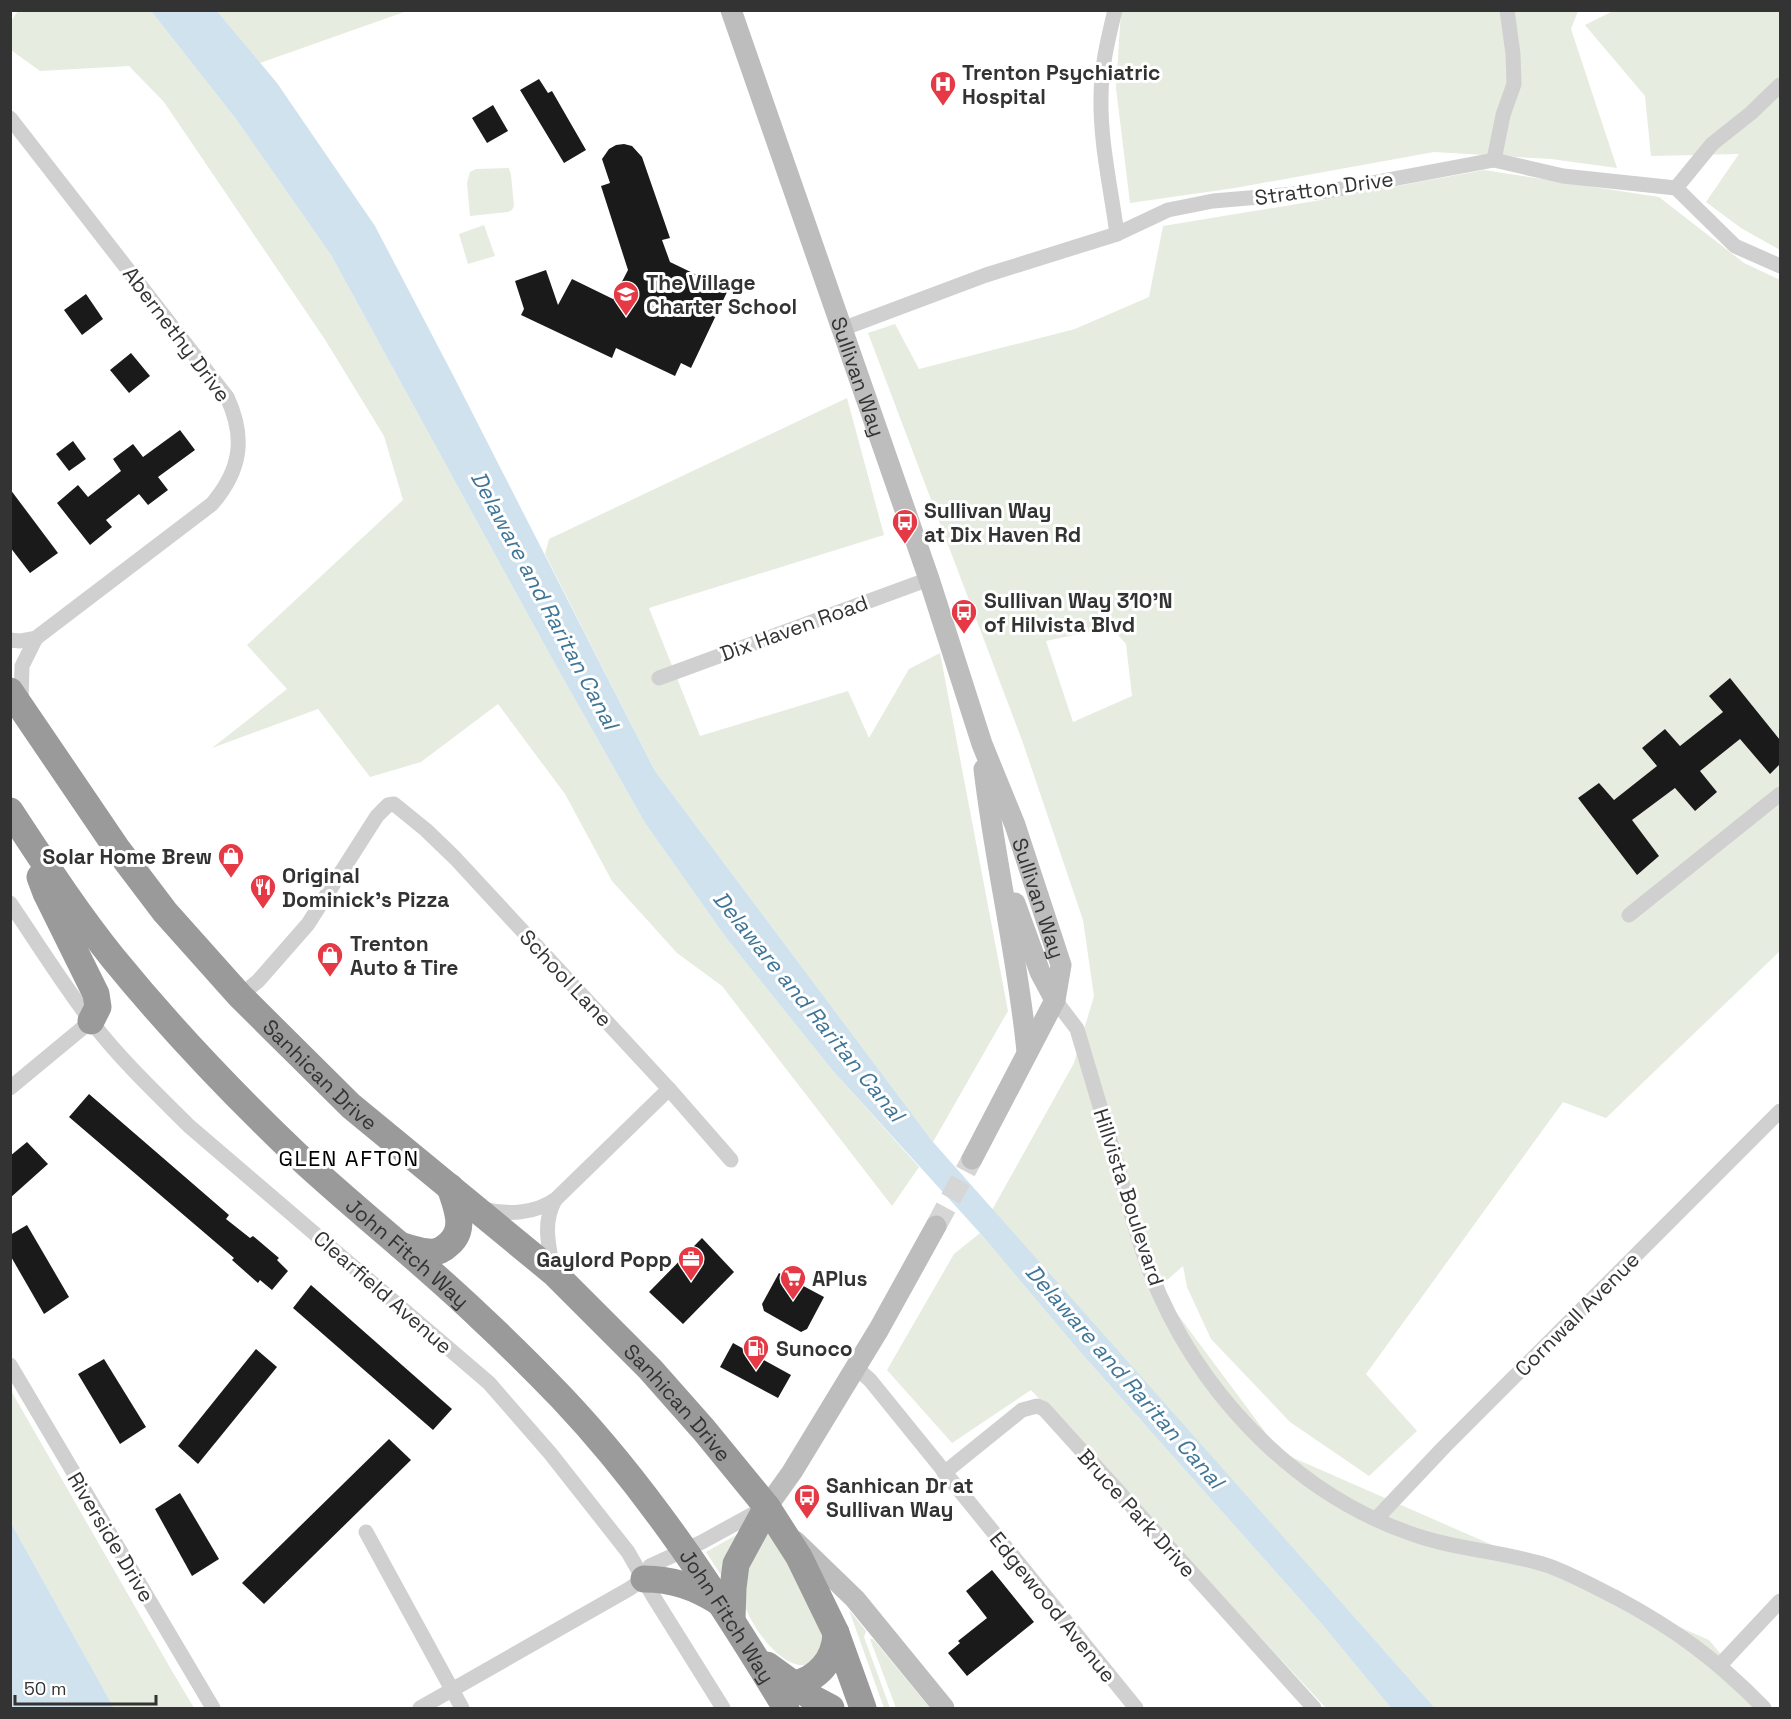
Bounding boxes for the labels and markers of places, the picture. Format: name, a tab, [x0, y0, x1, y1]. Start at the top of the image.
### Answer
place label: Trenton Psychiatric Hospital	[962, 59, 1160, 110]
hospital icon: Trenton Psychiatric Hospital	[928, 69, 958, 107]
place label: The Village Charter School	[646, 269, 797, 320]
school or university icon: The Village Charter School	[611, 279, 641, 317]
place label: Sullivan Way at Dix Haven Rd	[924, 497, 1081, 548]
bus stop icon: Sullivan Way at Dix Haven Rd	[890, 507, 920, 545]
place label: Sullivan Way 310'N of Hilvista Blvd	[984, 587, 1173, 638]
bus stop icon: Sullivan Way 310'N of Hilvista Blvd	[949, 597, 979, 635]
shop icon: Solar Home Brew	[216, 841, 246, 879]
place label: Solar Home Brew	[43, 843, 212, 870]
place label: Original Dominick's Pizza	[282, 862, 450, 913]
restaurant icon: Original Dominick's Pizza	[248, 872, 278, 910]
place label: Trenton Auto & Tire	[350, 930, 459, 981]
shop icon: Trenton Auto & Tire	[315, 940, 345, 978]
office icon: Gaylord Popp	[676, 1244, 706, 1282]
place label: Gaylord Popp	[536, 1246, 672, 1273]
supermarket icon: APlus	[778, 1263, 808, 1301]
place label: APlus	[812, 1265, 868, 1292]
fuel station icon: Sunoco	[741, 1333, 771, 1371]
place label: Sunoco	[776, 1335, 853, 1362]
place label: Sanhican Dr at Sullivan Way	[826, 1472, 974, 1523]
bus stop icon: Sanhican Dr at Sullivan Way	[792, 1482, 822, 1520]

